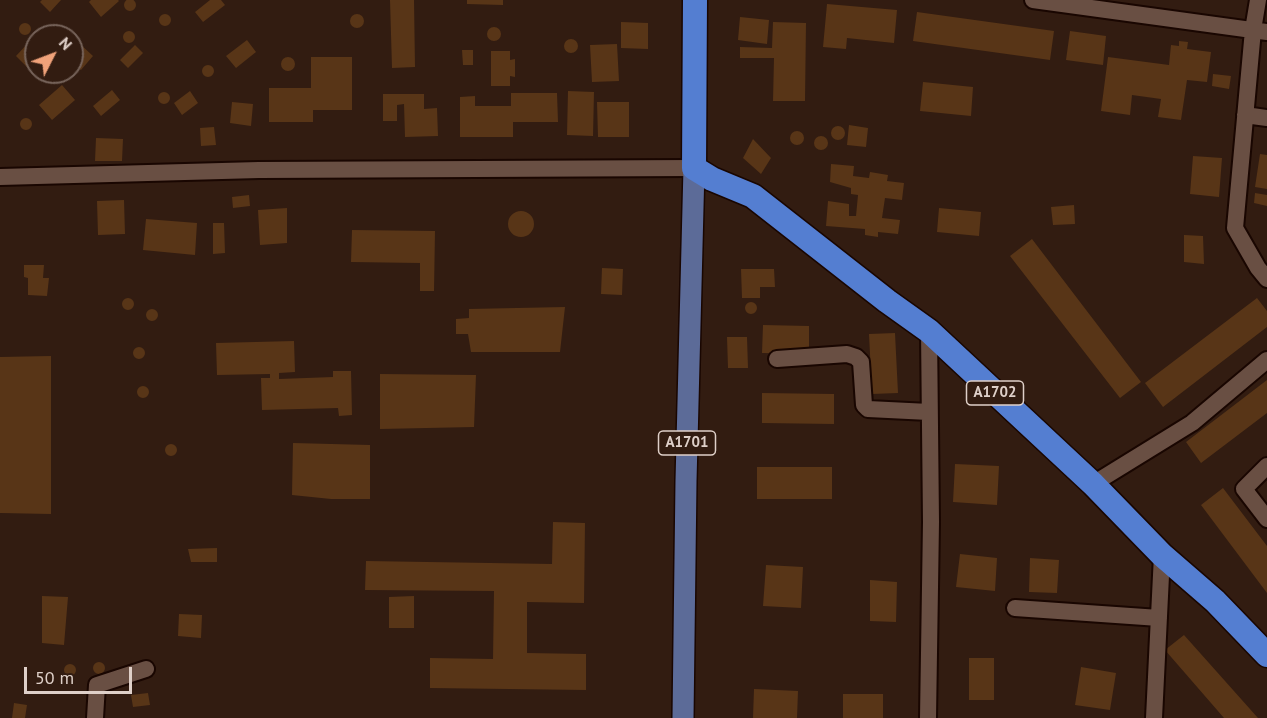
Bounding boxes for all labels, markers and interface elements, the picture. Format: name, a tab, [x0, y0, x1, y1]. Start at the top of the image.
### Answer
north arrow	[24, 24, 84, 84]
text: N	[55, 33, 77, 54]
road number: A1702	[966, 381, 1024, 405]
road number: A1701	[658, 431, 716, 455]
scale bar	[27, 655, 135, 693]
text: 50 m	[35, 666, 74, 689]

